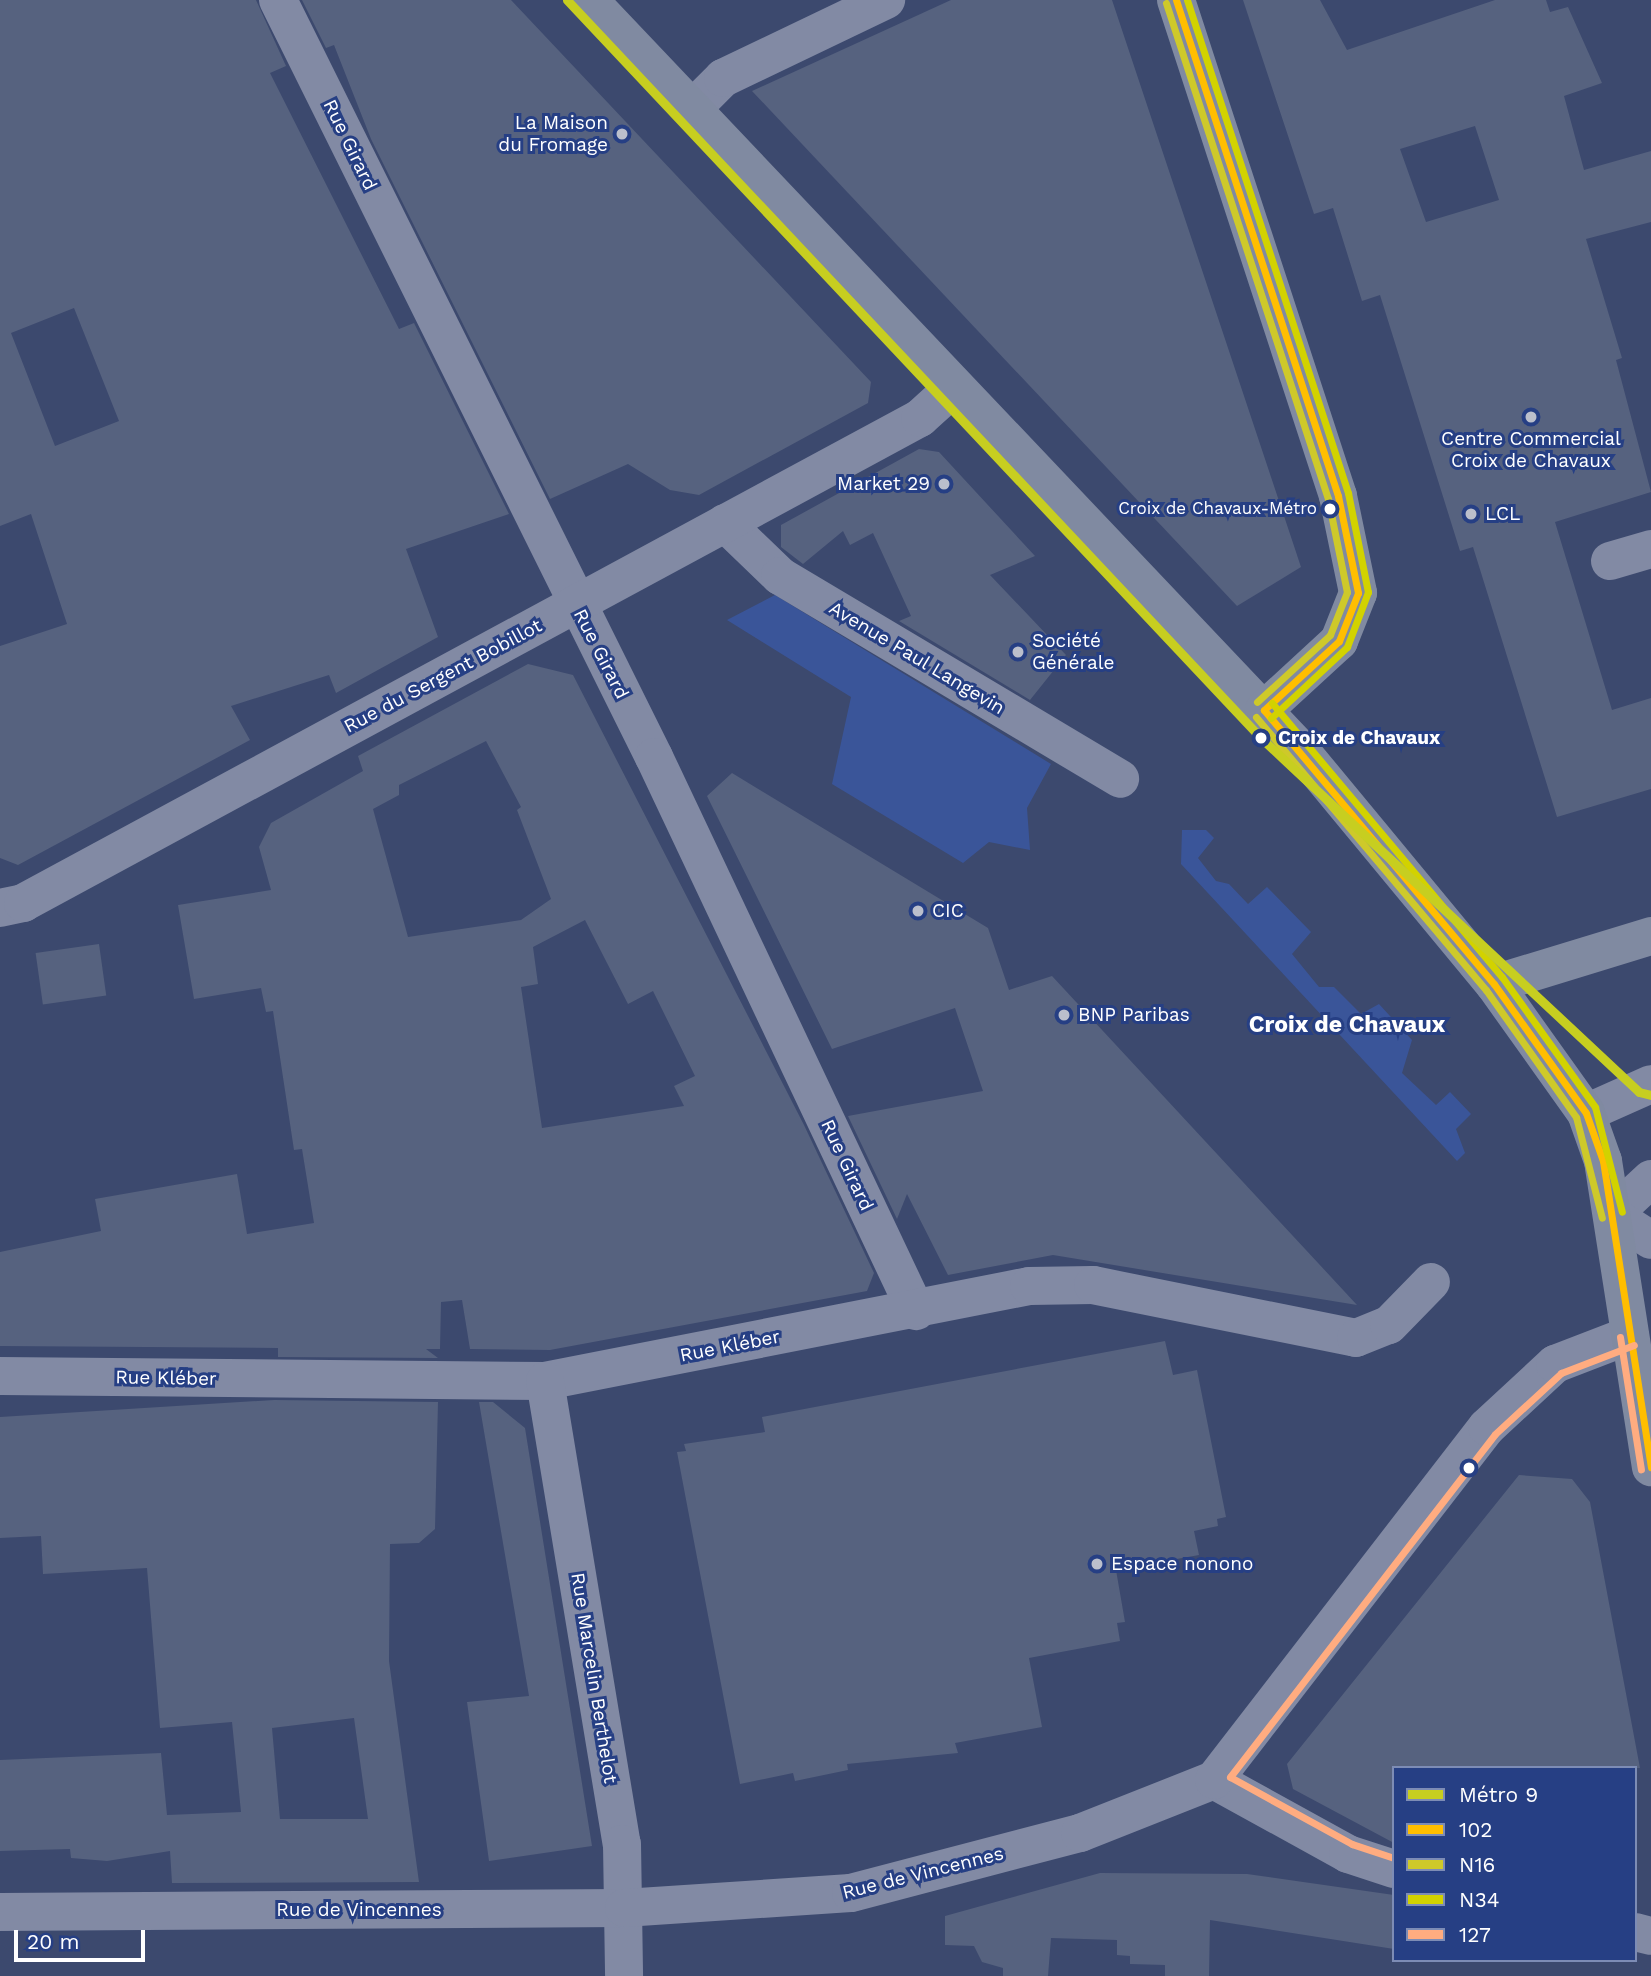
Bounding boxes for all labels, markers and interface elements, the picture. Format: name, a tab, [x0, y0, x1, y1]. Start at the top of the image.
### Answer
street label: Rue Girard	[318, 96, 382, 194]
place label: La Maison du Fromage	[498, 112, 608, 156]
marker: La Maison du Fromage	[614, 126, 630, 142]
marker: Centre Commercial Croix de Chavaux	[1523, 409, 1539, 425]
place label: Centre Commercial Croix de Chavaux	[1441, 428, 1621, 472]
place label: Market 29	[837, 473, 930, 495]
marker: Market 29	[936, 476, 952, 492]
place label: Croix de Chavaux-Métro	[1118, 499, 1317, 519]
marker: Croix de Chavaux-Métro	[1323, 502, 1337, 516]
place label: LCL	[1485, 503, 1520, 525]
marker: LCL	[1463, 506, 1479, 522]
street label: Avenue Paul Langevin	[825, 596, 1009, 720]
street label: Rue Girard	[569, 605, 633, 703]
street label: Rue du Sergent Bobillot	[340, 614, 546, 738]
place label: Société Générale	[1032, 630, 1114, 674]
marker: Société Générale	[1010, 644, 1026, 660]
marker: Croix de Chavaux	[1250, 727, 1272, 749]
place label: Croix de Chavaux	[1278, 727, 1441, 749]
place label: CIC	[932, 900, 964, 922]
marker: CIC	[910, 903, 926, 919]
place label: BNP Paribas	[1078, 1004, 1190, 1026]
marker: BNP Paribas	[1056, 1007, 1072, 1023]
district label: Croix de Chavaux	[1249, 1011, 1445, 1039]
street label: Rue Girard	[816, 1116, 878, 1214]
street label: Rue Kléber	[678, 1325, 782, 1367]
street label: Rue Kléber	[115, 1366, 217, 1390]
unlabelled marker	[1462, 1461, 1476, 1475]
place label: Espace nonono	[1111, 1553, 1253, 1575]
marker: Espace nonono	[1089, 1556, 1105, 1572]
street label: Rue Marcelin Berthelot	[566, 1571, 622, 1785]
legend	[1392, 1766, 1637, 1962]
text: Métro 9	[1459, 1782, 1538, 1807]
text: 102	[1459, 1817, 1493, 1842]
street label: Rue de Vincennes	[840, 1842, 1006, 1904]
text: N16	[1459, 1852, 1495, 1877]
text: N34	[1459, 1887, 1500, 1912]
street label: Rue de Vincennes	[276, 1899, 442, 1921]
scale bar	[18, 1916, 149, 1960]
text: 127	[1459, 1922, 1491, 1947]
text: 20 m	[27, 1929, 79, 1954]

